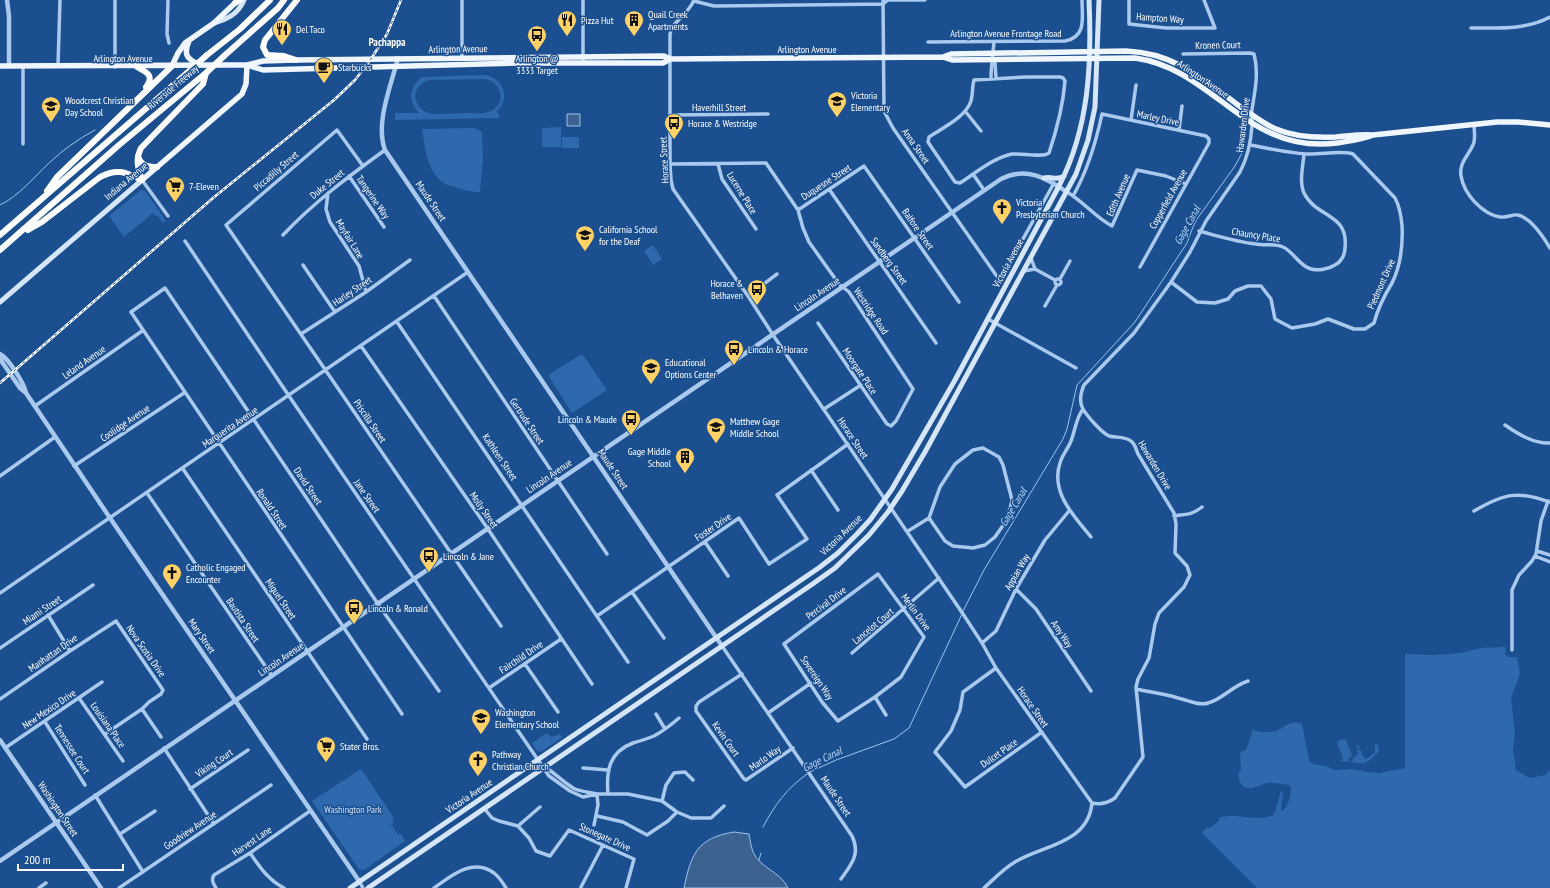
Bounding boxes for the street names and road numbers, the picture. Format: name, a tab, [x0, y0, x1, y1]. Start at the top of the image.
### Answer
street label: Hampton Way	[1136, 10, 1184, 26]
street label: Arlington Avenue Frontage Road	[950, 27, 1062, 40]
street label: Kronen Court	[1195, 38, 1241, 52]
street label: Arlington Avenue	[428, 42, 488, 56]
street label: Arlington Avenue	[777, 43, 837, 56]
street label: Arlington Avenue	[93, 52, 153, 65]
street label: Arlington Avenue	[1175, 57, 1231, 101]
street label: Riverside Freeway	[145, 62, 201, 112]
street label: Hawarden Drive	[1233, 97, 1253, 153]
street label: Haverhill Street	[692, 101, 746, 114]
street label: Marley Drive	[1136, 107, 1180, 129]
street label: Anna Street	[899, 126, 933, 166]
street label: Horace Street	[656, 136, 672, 184]
street label: Piccadilly Street	[251, 148, 301, 194]
street label: Indiana Avenue	[102, 159, 150, 203]
street label: Duquesne Street	[799, 161, 854, 203]
street label: Duke Street	[307, 166, 347, 202]
street label: Copperfield Avenue	[1146, 167, 1190, 231]
street label: Lucerne Place	[724, 169, 760, 217]
street label: Edith Avenue	[1103, 172, 1133, 218]
street label: Tangerine Way	[353, 173, 393, 221]
street label: Maude Street	[413, 178, 449, 224]
street label: Balfore Street	[899, 206, 937, 252]
street label: Mayfair Lane	[333, 217, 367, 261]
street label: Chauncy Place	[1231, 225, 1281, 245]
street label: Sandberg Street	[867, 235, 911, 287]
street label: Victoria Avenue	[989, 236, 1026, 291]
street label: Piedmont Drive	[1364, 257, 1398, 311]
street label: Harley Street	[330, 273, 374, 309]
street label: Lincoln Avenue	[792, 274, 842, 314]
street label: Westridge Road	[851, 285, 891, 337]
street label: Leland Avenue	[60, 342, 108, 382]
street label: Moorgate Place	[840, 345, 880, 397]
street label: Gertrude Street	[507, 395, 547, 447]
street label: Priscilla Street	[351, 397, 389, 445]
street label: Coolidge Avenue	[98, 402, 152, 444]
street label: Marguerita Avenue	[200, 404, 260, 450]
street label: Horace Street	[835, 415, 872, 461]
street label: Kathleen Street	[480, 431, 521, 483]
street label: Hawarden Drive	[1135, 438, 1175, 492]
street label: Maude Street	[595, 446, 631, 492]
street label: Lincoln Avenue	[524, 456, 574, 496]
street label: David Street	[291, 465, 325, 507]
street label: Jane Street	[350, 476, 383, 515]
street label: Ronald Street	[254, 486, 291, 532]
street label: Molly Street	[467, 489, 501, 531]
street label: Foster Drive	[692, 510, 734, 544]
street label: Victoria Avenue	[817, 512, 865, 559]
street label: Appian Way	[1001, 551, 1033, 593]
street label: Miguel Street	[263, 576, 300, 622]
street label: Percival Drive	[803, 584, 849, 622]
street label: Merlin Drive	[898, 591, 934, 633]
street label: Miami Street	[20, 592, 64, 628]
street label: Bautista Street	[223, 595, 263, 645]
street label: Lancelot Court	[850, 605, 897, 647]
street label: Mary Street	[185, 616, 219, 656]
street label: Amy Way	[1048, 618, 1076, 651]
street label: Nova Scotia Drive	[123, 622, 169, 680]
street label: Manhattan Drive	[26, 631, 80, 675]
street label: Fairchild Drive	[497, 638, 545, 676]
street label: Lincoln Avenue	[256, 639, 306, 679]
street label: Sovereign Way	[798, 653, 837, 703]
street label: Horace Street	[1014, 684, 1052, 730]
street label: New Mexico Drive	[20, 686, 78, 732]
street label: Louisiana Place	[87, 700, 129, 750]
street label: Kevin Court	[709, 719, 743, 759]
street label: Tennessee Court	[51, 722, 93, 776]
street label: Dulcet Place	[978, 735, 1020, 771]
street label: Marlo Way	[747, 742, 784, 774]
street label: Viking Court	[192, 746, 235, 781]
street label: Maude Street	[818, 773, 854, 819]
street label: Victoria Avenue	[442, 776, 495, 817]
street label: Washington Street	[35, 779, 81, 839]
street label: Goodview Avenue	[161, 808, 219, 852]
street label: Stonegate Drive	[577, 820, 633, 854]
street label: Harvest Lane	[230, 823, 274, 859]

